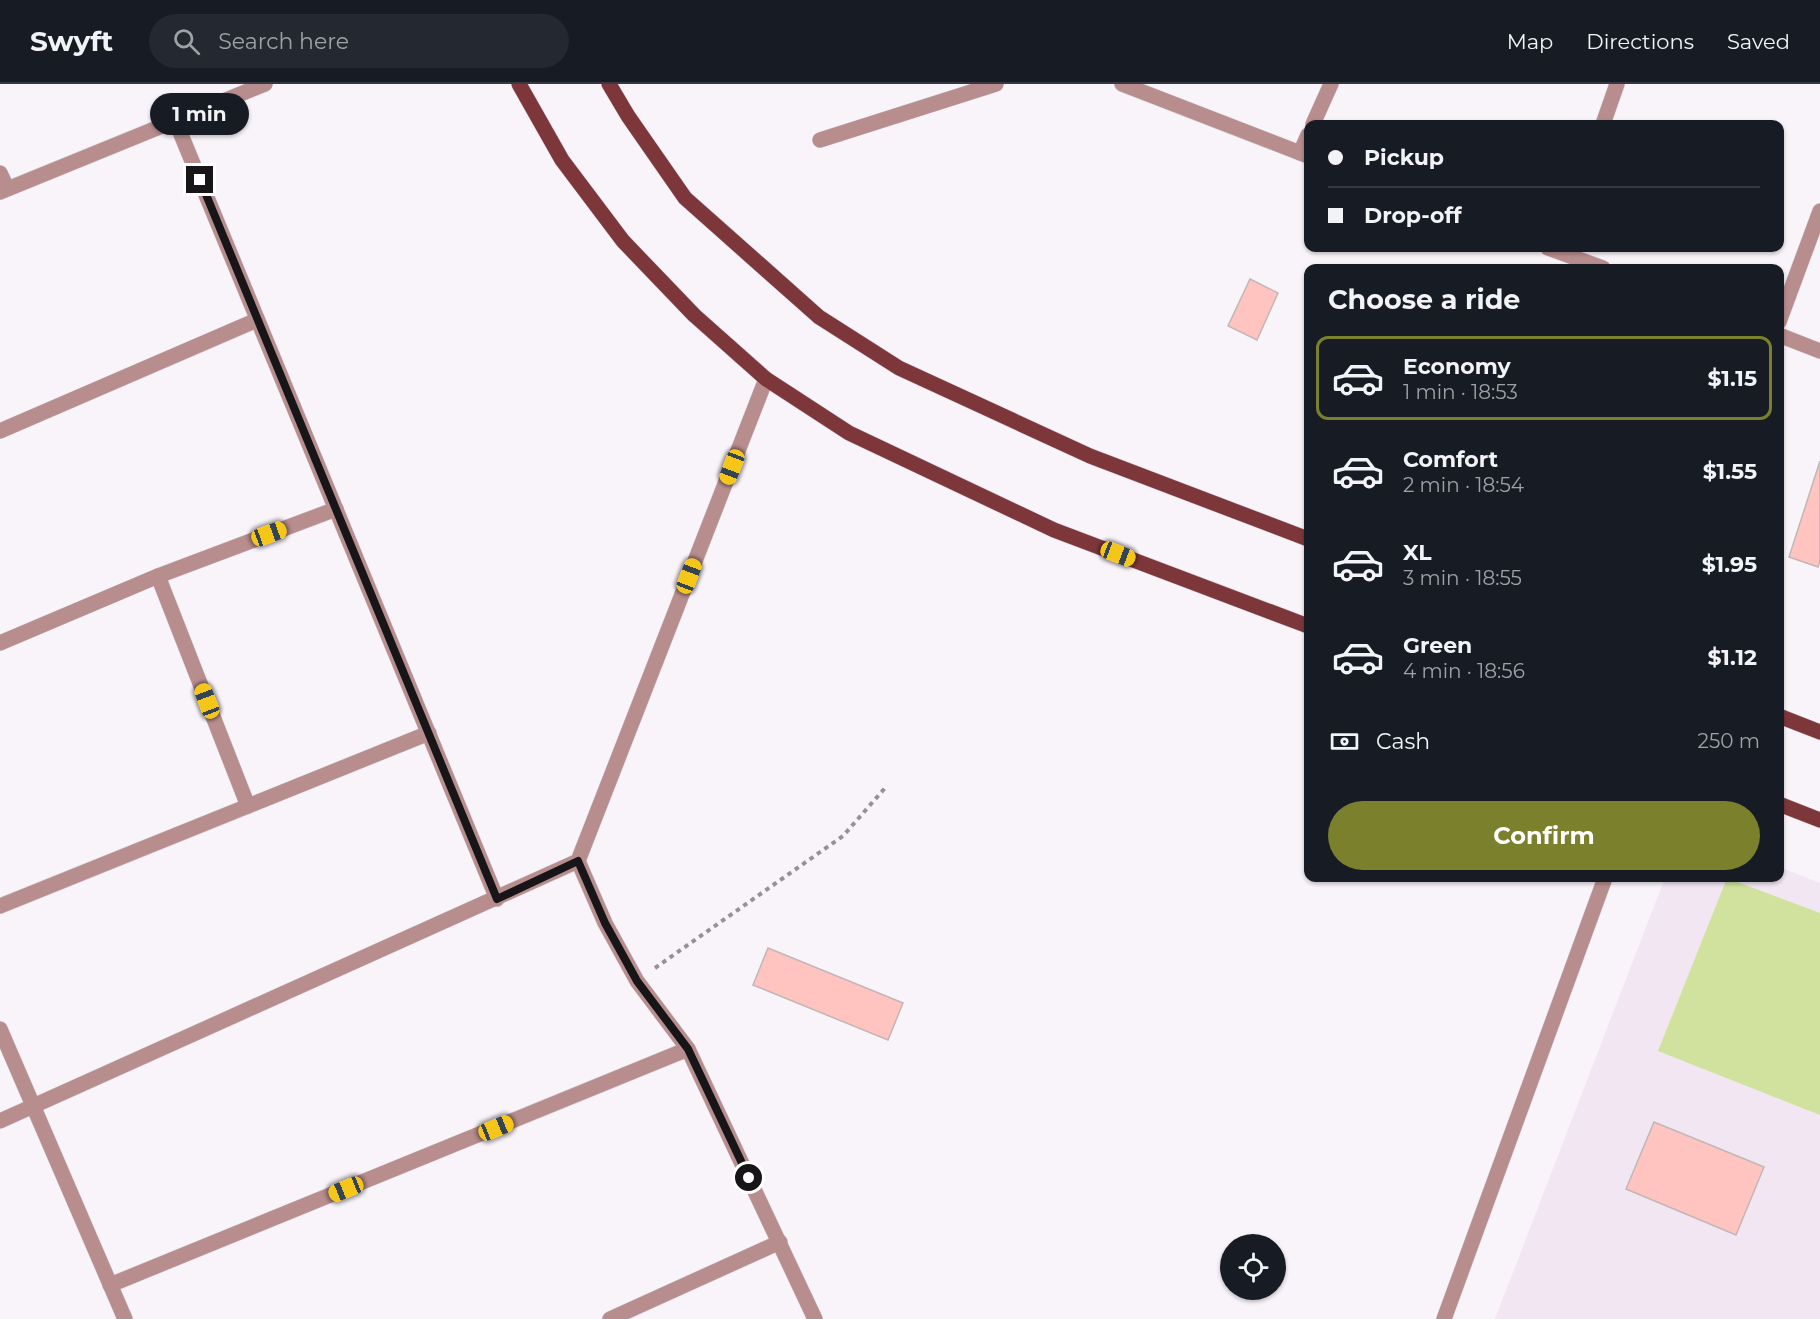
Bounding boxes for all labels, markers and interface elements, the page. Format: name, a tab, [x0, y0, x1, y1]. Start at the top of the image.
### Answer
search box	[149, 14, 569, 68]
text: Swyft	[30, 24, 113, 58]
icon: search	[170, 25, 203, 58]
text: Search here	[218, 28, 349, 55]
text: Map	[1507, 29, 1553, 54]
text: Directions	[1586, 29, 1694, 54]
text: Saved	[1727, 29, 1790, 54]
callout: 1 min	[150, 93, 250, 135]
text: 1 min	[172, 102, 227, 126]
text: Pickup	[1364, 144, 1444, 171]
route end	[186, 166, 213, 193]
text: Drop-off	[1364, 202, 1462, 229]
text: Choose a ride	[1328, 283, 1520, 316]
icon: car	[1331, 351, 1385, 405]
text: Economy	[1403, 353, 1511, 380]
text: $1.15	[1707, 365, 1757, 392]
text: 1 min · 18:53	[1403, 380, 1518, 404]
icon: car	[1331, 444, 1385, 498]
text: Comfort	[1403, 446, 1498, 473]
car	[717, 447, 747, 487]
text: $1.55	[1703, 458, 1757, 485]
text: 2 min · 18:54	[1403, 473, 1524, 497]
car	[249, 519, 289, 549]
icon: car	[1331, 537, 1385, 591]
car	[1098, 539, 1138, 569]
text: XL	[1403, 539, 1432, 566]
text: $1.95	[1702, 551, 1757, 578]
car	[674, 556, 704, 596]
text: 3 min · 18:55	[1403, 566, 1522, 590]
icon: car	[1331, 630, 1385, 684]
text: Green	[1403, 632, 1472, 659]
text: $1.12	[1708, 644, 1757, 671]
text: 4 min · 18:56	[1403, 659, 1525, 683]
car	[192, 681, 222, 721]
icon: cash	[1328, 725, 1361, 758]
text: Cash	[1376, 728, 1430, 755]
text: 250 m	[1698, 729, 1760, 753]
button: Confirm	[1328, 801, 1760, 870]
car	[476, 1113, 516, 1143]
route start	[735, 1164, 762, 1191]
car	[326, 1174, 366, 1204]
map controls	[1220, 1234, 1286, 1300]
button: locate	[1220, 1234, 1286, 1300]

